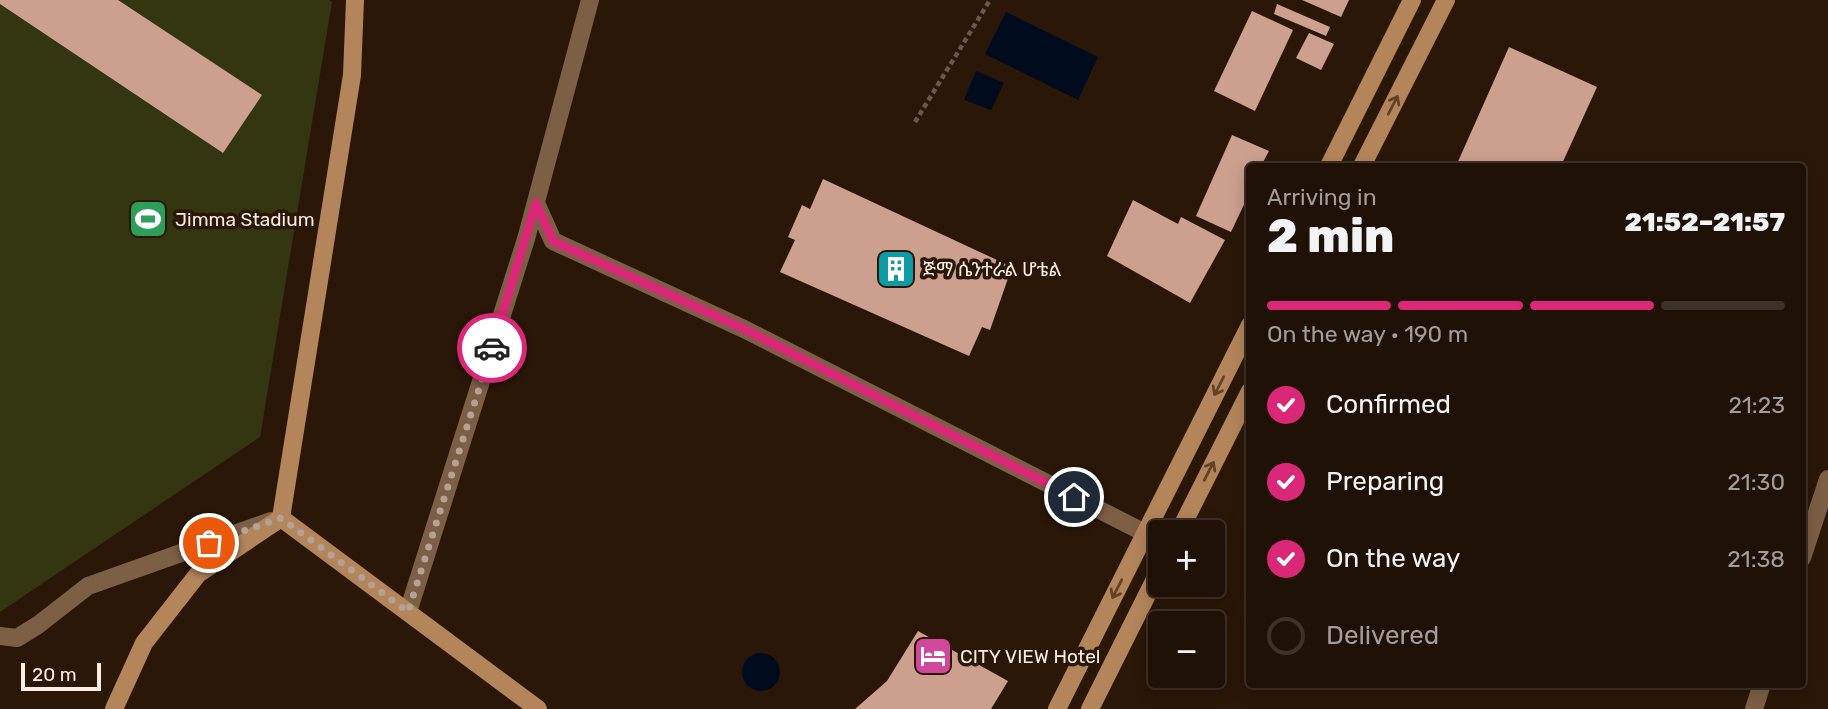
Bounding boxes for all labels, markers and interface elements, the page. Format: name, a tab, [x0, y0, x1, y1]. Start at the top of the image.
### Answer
one-way arrow	[1386, 95, 1400, 116]
text: Arriving in	[1267, 183, 1377, 211]
sports icon: Jimma Stadium	[127, 198, 169, 240]
text: 21:52–21:57	[1625, 207, 1785, 238]
place label: Jimma Stadium	[175, 208, 315, 231]
text: 2 min	[1267, 209, 1394, 264]
building icon: ጅማ ሴንተራል ሆቴል	[875, 248, 917, 290]
place label: ጅማ ሴንተራል ሆቴል	[923, 258, 1062, 281]
courier	[457, 313, 527, 383]
text: On the way · 190 m	[1267, 320, 1468, 348]
icon: car	[473, 329, 511, 367]
one-way arrow	[1211, 375, 1225, 396]
icon: check	[1267, 386, 1305, 424]
text: Confirmed	[1326, 389, 1451, 420]
text: 21:23	[1728, 391, 1785, 419]
one-way arrow	[1203, 461, 1217, 482]
icon: check	[1267, 463, 1305, 501]
text: Preparing	[1326, 466, 1444, 497]
pin	[1044, 467, 1104, 527]
text: 21:30	[1727, 468, 1785, 496]
icon: home	[1055, 478, 1093, 516]
pin	[179, 513, 239, 573]
map controls	[1148, 520, 1225, 688]
button: +	[1148, 520, 1225, 597]
icon: bag	[190, 524, 228, 562]
icon: check	[1267, 540, 1305, 578]
text: On the way	[1326, 543, 1460, 574]
text: 21:38	[1727, 545, 1785, 573]
one-way arrow	[1109, 578, 1123, 599]
button: −	[1148, 611, 1225, 688]
text: Delivered	[1326, 620, 1439, 651]
hotel icon: CITY VIEW Hotel	[912, 635, 954, 677]
place label: CITY VIEW Hotel	[960, 645, 1101, 668]
scale bar	[21, 660, 102, 692]
text: 20 m	[32, 663, 77, 686]

